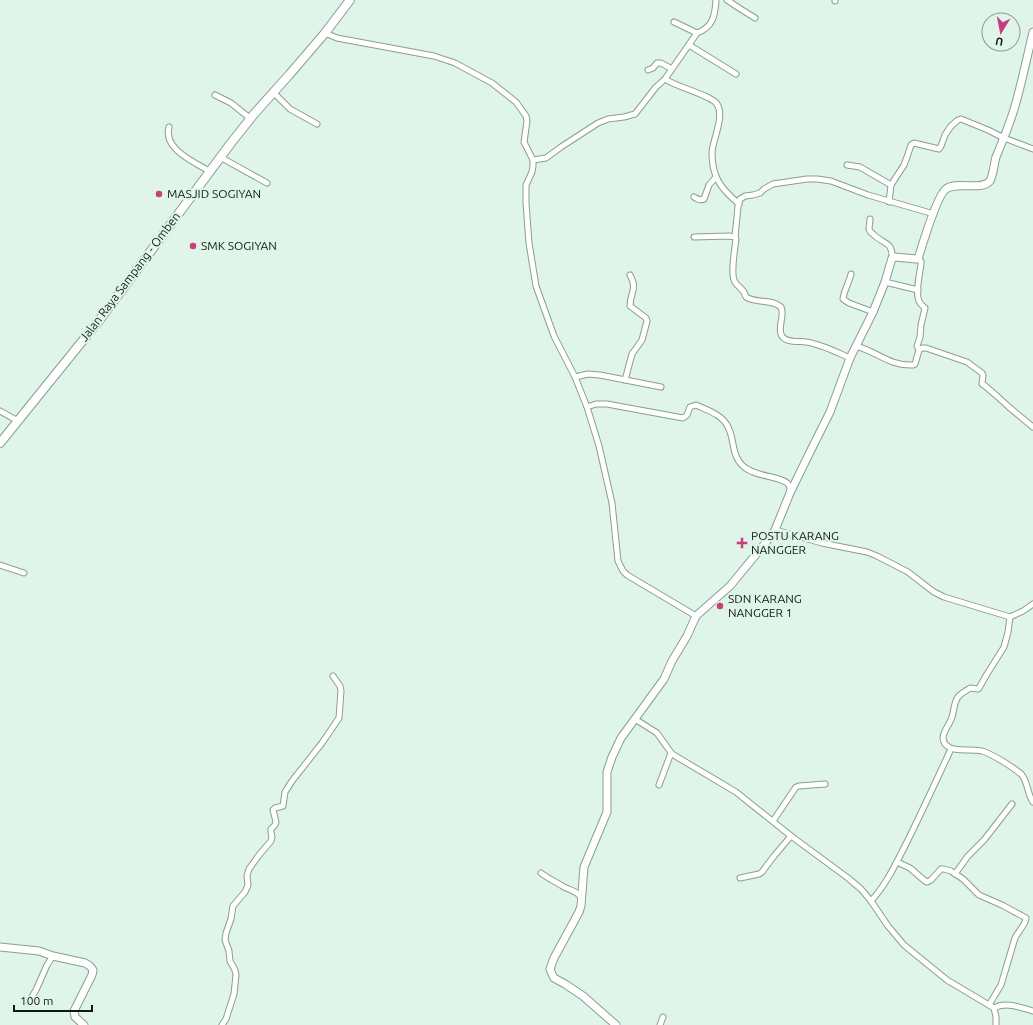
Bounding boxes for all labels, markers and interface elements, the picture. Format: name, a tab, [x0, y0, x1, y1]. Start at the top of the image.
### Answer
north arrow	[981, 12, 1021, 52]
text: U	[994, 35, 1004, 48]
place label: MASJID SOGIYAN	[167, 187, 261, 200]
marker: MASJID SOGIYAN	[154, 189, 164, 199]
street label: Jalan Raya Sampang - Omben	[77, 210, 182, 344]
place label: SMK SOGIYAN	[201, 239, 277, 252]
marker: SMK SOGIYAN	[188, 241, 198, 251]
place label: POSTU KARANG NANGGER	[751, 529, 839, 556]
marker: POSTU KARANG NANGGER	[736, 537, 748, 549]
place label: SDN KARANG NANGGER 1	[728, 592, 802, 619]
marker: SDN KARANG NANGGER 1	[715, 601, 725, 611]
scale bar	[14, 987, 92, 1013]
text: 100 m	[20, 994, 53, 1007]

